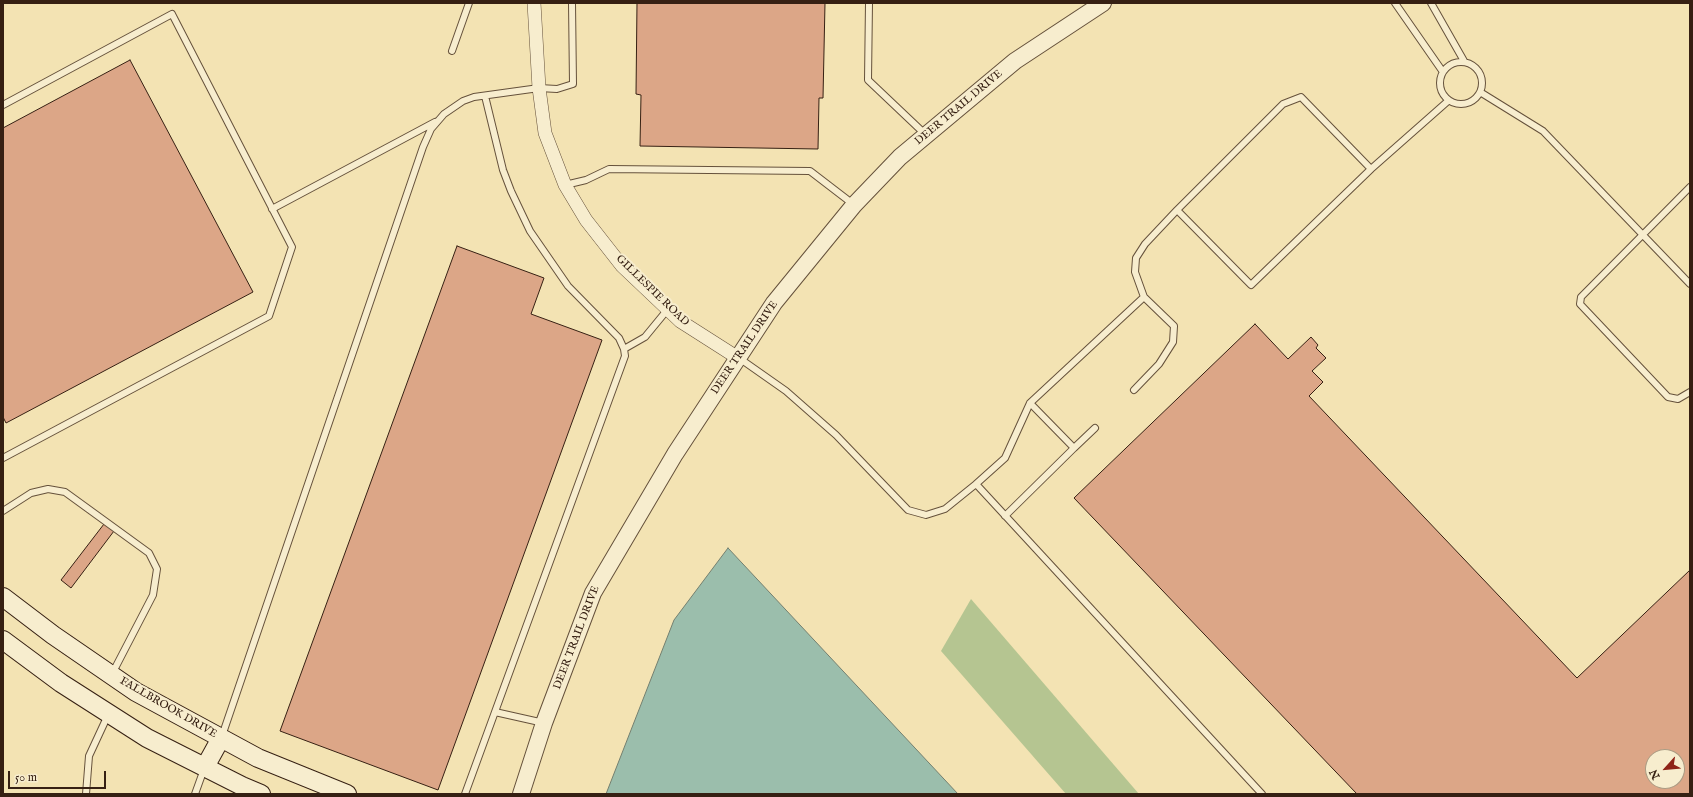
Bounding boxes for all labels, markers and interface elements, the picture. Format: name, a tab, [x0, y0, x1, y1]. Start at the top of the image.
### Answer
street label: DEER TRAIL DRIVE	[913, 68, 1005, 148]
street label: GILLESPIE ROAD	[613, 253, 691, 329]
street label: DEER TRAIL DRIVE	[709, 299, 781, 397]
street label: DEER TRAIL DRIVE	[551, 584, 603, 692]
street label: FALLBROOK DRIVE	[117, 675, 219, 741]
north arrow	[1645, 749, 1685, 789]
scale bar	[10, 763, 108, 789]
text: N	[1647, 767, 1664, 781]
text: 50 m	[15, 770, 37, 785]

